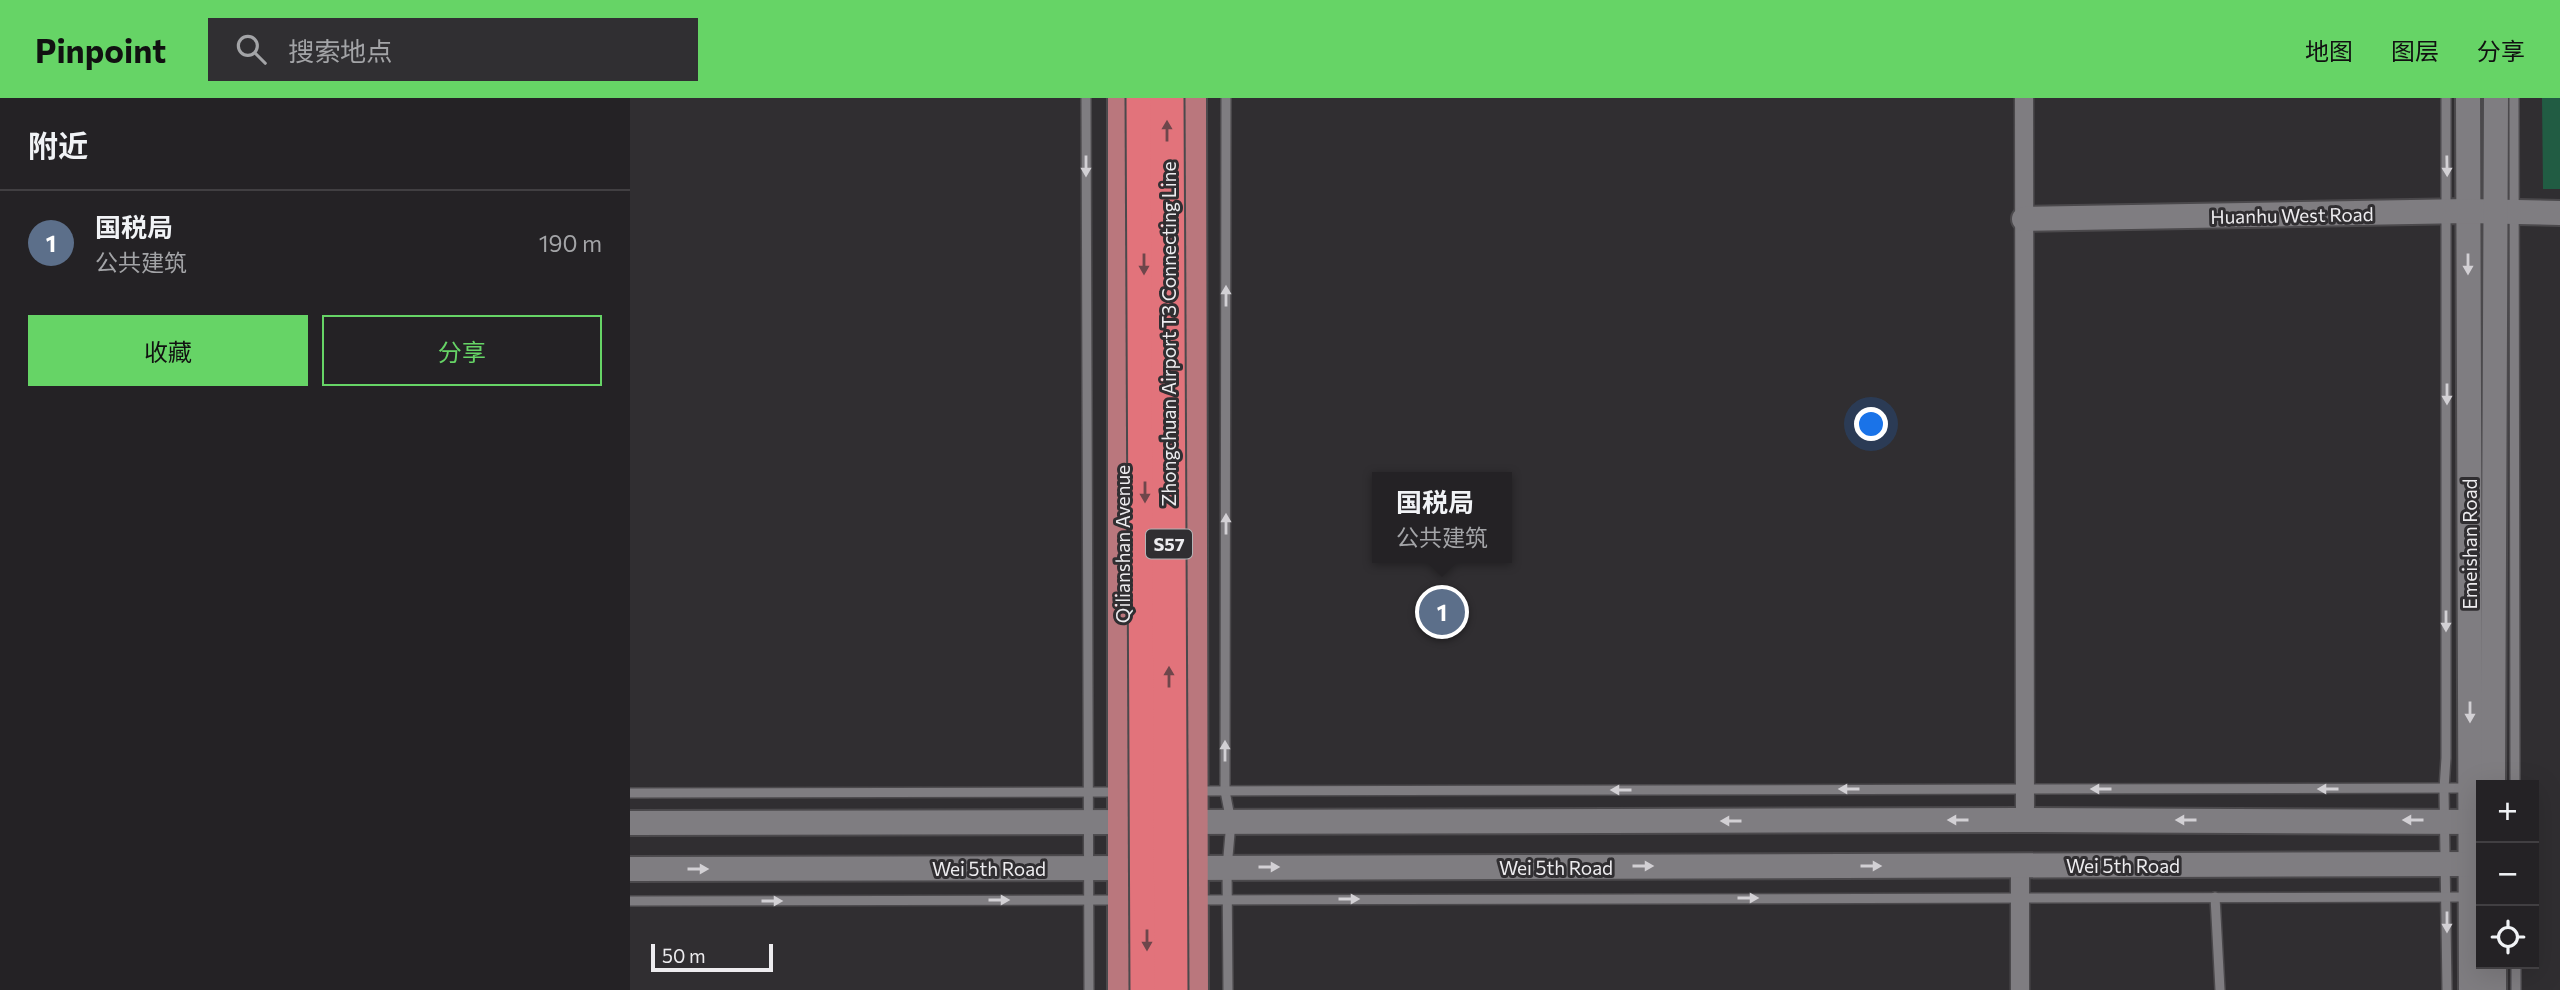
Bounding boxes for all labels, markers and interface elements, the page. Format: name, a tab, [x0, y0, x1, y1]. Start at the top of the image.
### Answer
search box	[208, 18, 698, 81]
text: Pinpoint	[35, 29, 166, 70]
icon: search	[232, 30, 270, 68]
text: 搜索地点	[288, 35, 392, 66]
text: 地图	[2305, 36, 2353, 65]
text: 图层	[2391, 36, 2439, 65]
text: 分享	[2477, 36, 2525, 65]
one-way arrow	[1161, 120, 1173, 142]
text: 附近	[28, 126, 88, 163]
one-way arrow	[1080, 155, 1092, 177]
one-way arrow	[2441, 155, 2452, 177]
street label: Zhongchuan Airport T3 Connecting Line	[1157, 162, 1180, 506]
street label: Huanhu West Road	[2210, 202, 2374, 228]
text: 国税局	[95, 211, 173, 242]
text: 1	[46, 229, 56, 257]
text: 190 m	[539, 229, 602, 257]
text: 公共建筑	[95, 248, 187, 276]
one-way arrow	[1138, 253, 1150, 275]
one-way arrow	[2462, 253, 2474, 275]
one-way arrow	[1220, 285, 1232, 307]
button: 收藏	[28, 315, 308, 386]
button: 分享	[322, 315, 602, 386]
one-way arrow	[2441, 383, 2453, 405]
your location	[1854, 407, 1888, 441]
street label: Qilianshan Avenue	[1111, 465, 1134, 623]
popup	[1372, 472, 1512, 563]
street label: Emeishan Road	[2458, 478, 2481, 610]
one-way arrow	[1139, 481, 1151, 503]
text: 国税局	[1396, 486, 1474, 517]
one-way arrow	[1220, 512, 1232, 534]
text: 公共建筑	[1396, 523, 1488, 551]
road number: S57	[1146, 530, 1192, 559]
pin: 1	[1419, 586, 1465, 638]
one-way arrow	[2440, 610, 2452, 632]
one-way arrow	[1163, 666, 1175, 688]
one-way arrow	[2464, 701, 2475, 723]
one-way arrow	[1219, 740, 1231, 762]
map controls	[2476, 780, 2539, 969]
button: +	[2476, 780, 2539, 843]
one-way arrow	[1837, 783, 1859, 795]
one-way arrow	[2089, 783, 2111, 795]
one-way arrow	[2317, 783, 2339, 795]
one-way arrow	[1610, 784, 1632, 796]
one-way arrow	[1947, 814, 1969, 826]
one-way arrow	[2174, 814, 2196, 826]
one-way arrow	[2402, 814, 2424, 826]
one-way arrow	[1719, 815, 1741, 827]
button: −	[2476, 843, 2539, 906]
street label: Wei 5th Road	[2066, 854, 2180, 877]
street label: Wei 5th Road	[1499, 856, 1613, 879]
street label: Wei 5th Road	[932, 857, 1046, 880]
one-way arrow	[1632, 860, 1654, 872]
one-way arrow	[1860, 860, 1882, 872]
one-way arrow	[1258, 861, 1280, 873]
one-way arrow	[687, 863, 709, 875]
one-way arrow	[1737, 892, 1759, 904]
one-way arrow	[1338, 893, 1360, 905]
one-way arrow	[988, 894, 1010, 906]
one-way arrow	[761, 895, 783, 907]
button: locate	[2476, 906, 2539, 969]
one-way arrow	[2441, 911, 2453, 933]
one-way arrow	[1141, 929, 1153, 951]
scale bar	[651, 941, 774, 973]
text: 50 m	[662, 944, 706, 967]

